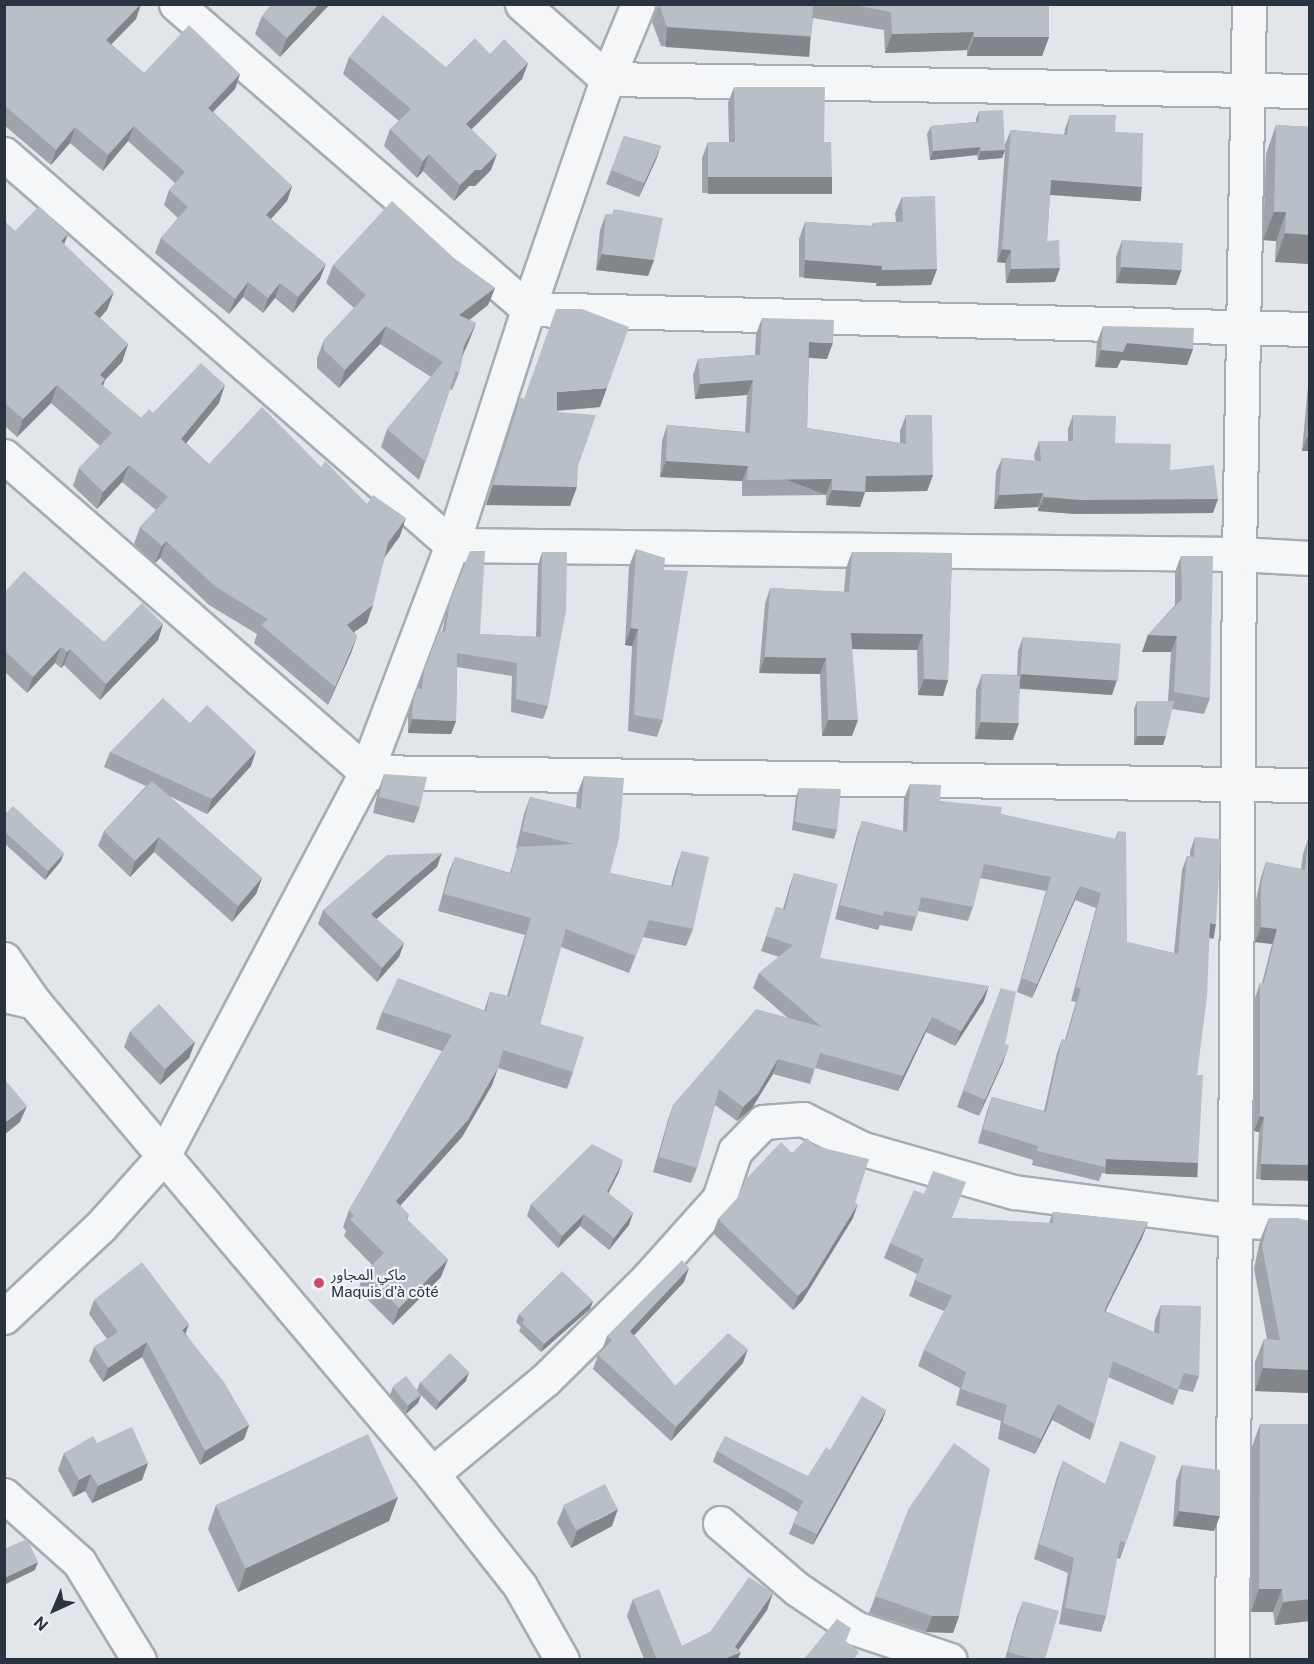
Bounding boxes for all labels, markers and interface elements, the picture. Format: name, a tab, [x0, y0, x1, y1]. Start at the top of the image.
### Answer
place label: ماكي المجاور Maquis d'à côté	[331, 1265, 439, 1300]
marker: ماكي المجاور Maquis d'à côté	[312, 1276, 326, 1290]
north arrow	[24, 1580, 84, 1640]
text: N	[30, 1612, 52, 1634]

